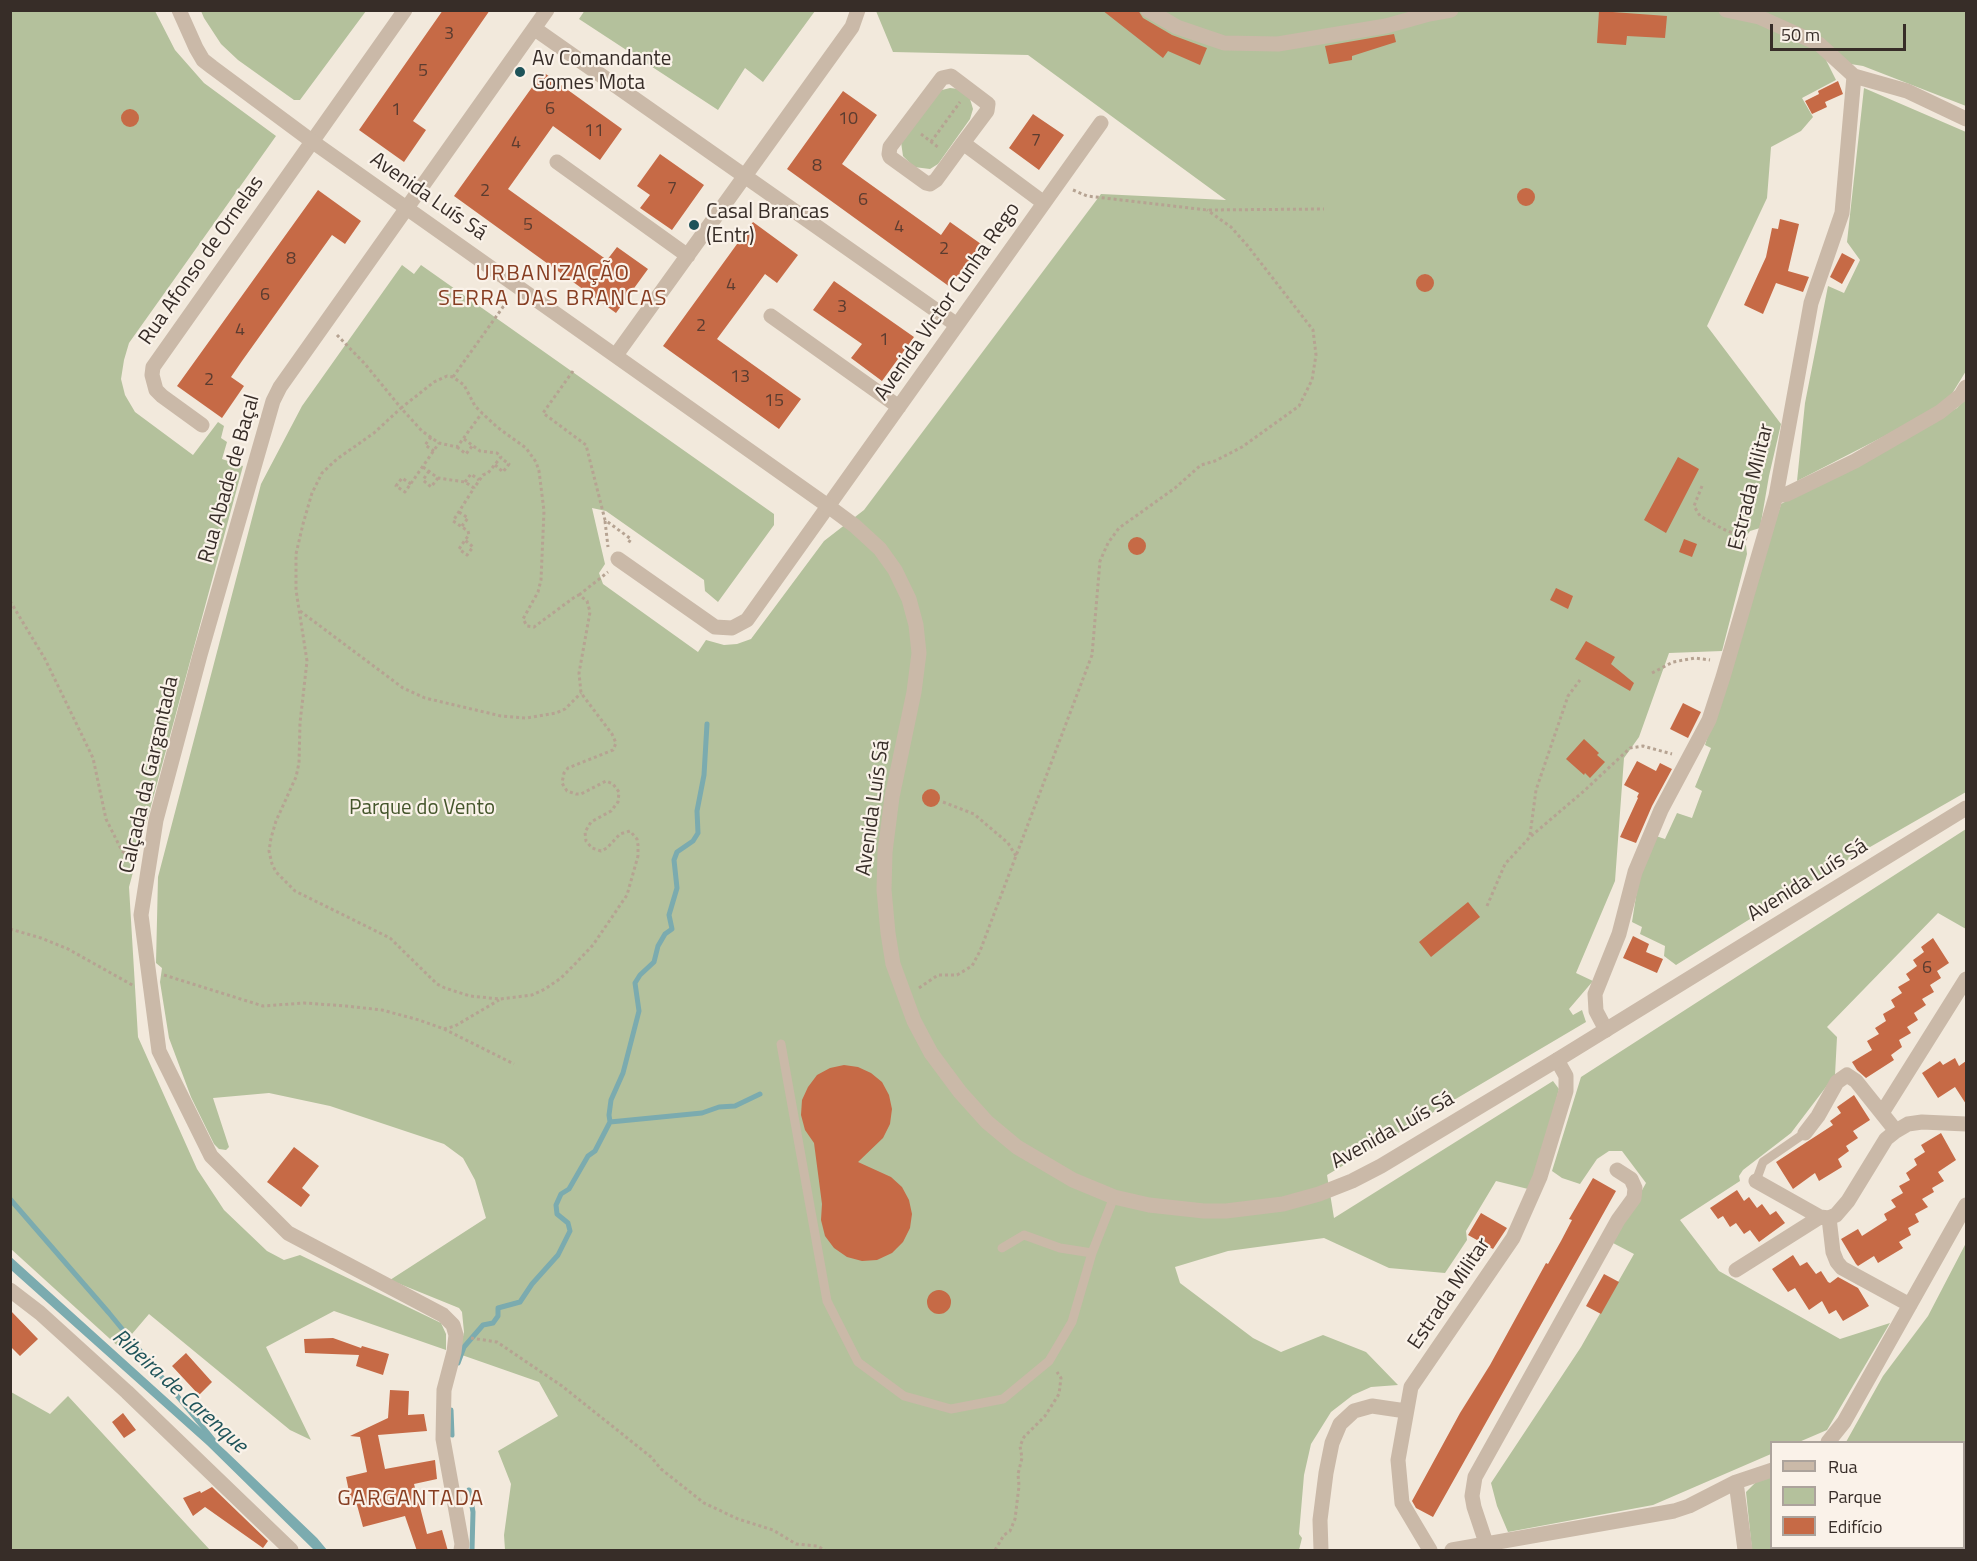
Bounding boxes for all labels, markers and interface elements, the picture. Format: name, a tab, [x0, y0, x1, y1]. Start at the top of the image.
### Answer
scale bar	[1773, 12, 1910, 50]
text: 50 m	[1781, 21, 1820, 48]
house number: 3	[444, 24, 454, 46]
place label: Av Comandante Gomes Mota	[532, 47, 671, 97]
house number: 5	[418, 61, 428, 83]
marker: Av Comandante Gomes Mota	[513, 65, 527, 79]
house number: 6	[545, 99, 555, 121]
house number: 1	[391, 100, 401, 122]
house number: 10	[838, 109, 858, 131]
house number: 11	[584, 121, 604, 143]
house number: 7	[1031, 131, 1041, 153]
house number: 4	[511, 133, 521, 155]
street label: Avenida Luís Sá	[365, 147, 491, 247]
house number: 8	[812, 156, 822, 178]
street label: Rua Afonso de Ornelas	[134, 172, 270, 350]
house number: 7	[667, 179, 677, 201]
house number: 2	[480, 181, 490, 203]
house number: 6	[858, 190, 868, 212]
street label: Avenida Victor Cunha Rego	[870, 198, 1026, 406]
place label: Casal Brancas (Entr)	[706, 200, 829, 250]
house number: 5	[523, 215, 533, 237]
house number: 4	[894, 217, 904, 239]
marker: Casal Brancas (Entr)	[687, 218, 701, 232]
house number: 2	[939, 239, 949, 261]
house number: 8	[286, 249, 296, 271]
district label: URBANIZAÇÃO SERRA DAS BRANCAS	[438, 262, 668, 314]
house number: 4	[726, 275, 736, 297]
house number: 6	[260, 285, 270, 307]
house number: 3	[837, 297, 847, 319]
house number: 2	[696, 316, 706, 338]
house number: 4	[235, 320, 245, 342]
house number: 1	[879, 330, 889, 352]
house number: 13	[730, 367, 750, 389]
house number: 2	[204, 370, 214, 392]
house number: 15	[764, 391, 784, 413]
street label: Rua Abade de Baçal	[194, 392, 266, 566]
street label: Estrada Militar	[1724, 421, 1780, 553]
street label: Calçada da Gargantada	[115, 674, 185, 876]
street label: Avenida Luís Sá	[852, 739, 896, 877]
park label: Parque do Vento	[349, 796, 495, 822]
street label: Avenida Luís Sá	[1743, 834, 1873, 928]
house number: 6	[1922, 958, 1932, 980]
street label: Avenida Luís Sá	[1327, 1087, 1459, 1175]
street label: Estrada Militar	[1403, 1233, 1497, 1355]
water label: Ribeira de Carenque	[106, 1324, 252, 1460]
legend	[1770, 1441, 1965, 1549]
text: Rua	[1828, 1453, 1858, 1480]
text: Parque	[1828, 1483, 1882, 1510]
district label: GARGANTADA	[337, 1487, 485, 1513]
text: Edifício	[1828, 1513, 1882, 1540]

